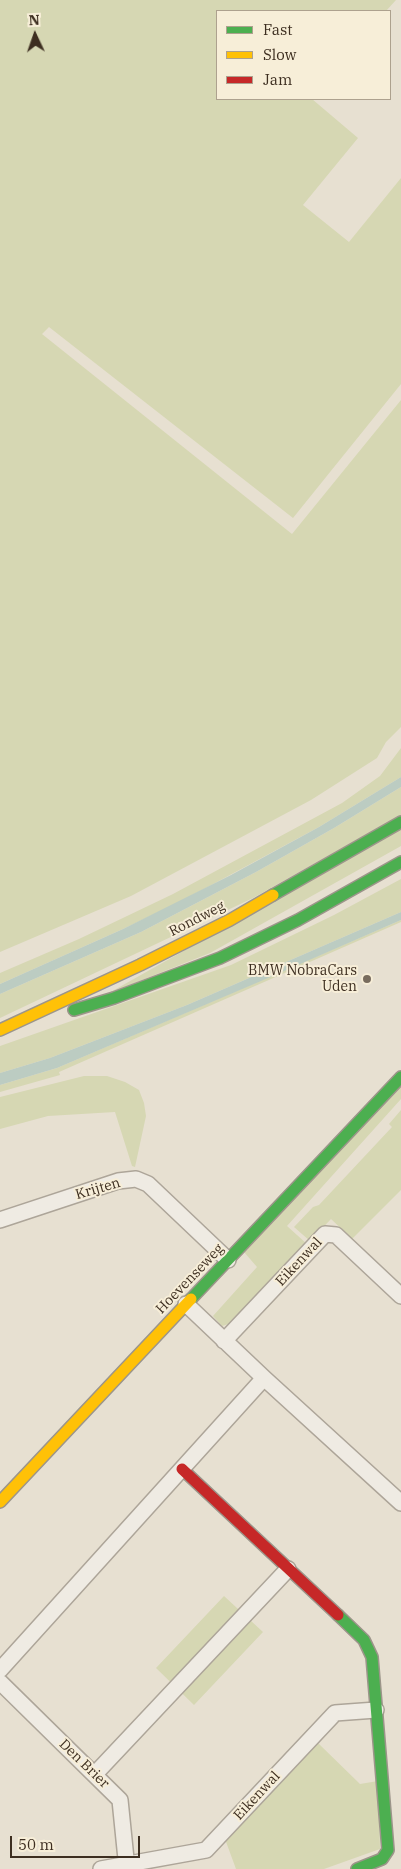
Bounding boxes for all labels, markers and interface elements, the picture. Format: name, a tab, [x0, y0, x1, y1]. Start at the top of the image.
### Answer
north arrow	[10, 10, 60, 60]
legend	[216, 10, 391, 100]
text: N	[28, 11, 40, 29]
text: Fast	[263, 20, 293, 39]
text: Slow	[263, 45, 296, 64]
text: Jam	[263, 70, 292, 89]
street label: Rondweg	[166, 898, 228, 940]
place label: BMW NobraCars Uden	[248, 963, 357, 996]
marker: BMW NobraCars Uden	[361, 973, 373, 985]
street label: Krijten	[74, 1175, 122, 1203]
street label: Eikenwal	[272, 1234, 326, 1290]
street label: Hoevenseweg	[152, 1241, 228, 1317]
street label: Den Brier	[55, 1736, 113, 1792]
street label: Eikenwal	[230, 1768, 284, 1824]
scale bar	[12, 1826, 142, 1858]
text: 50 m	[18, 1835, 54, 1854]

